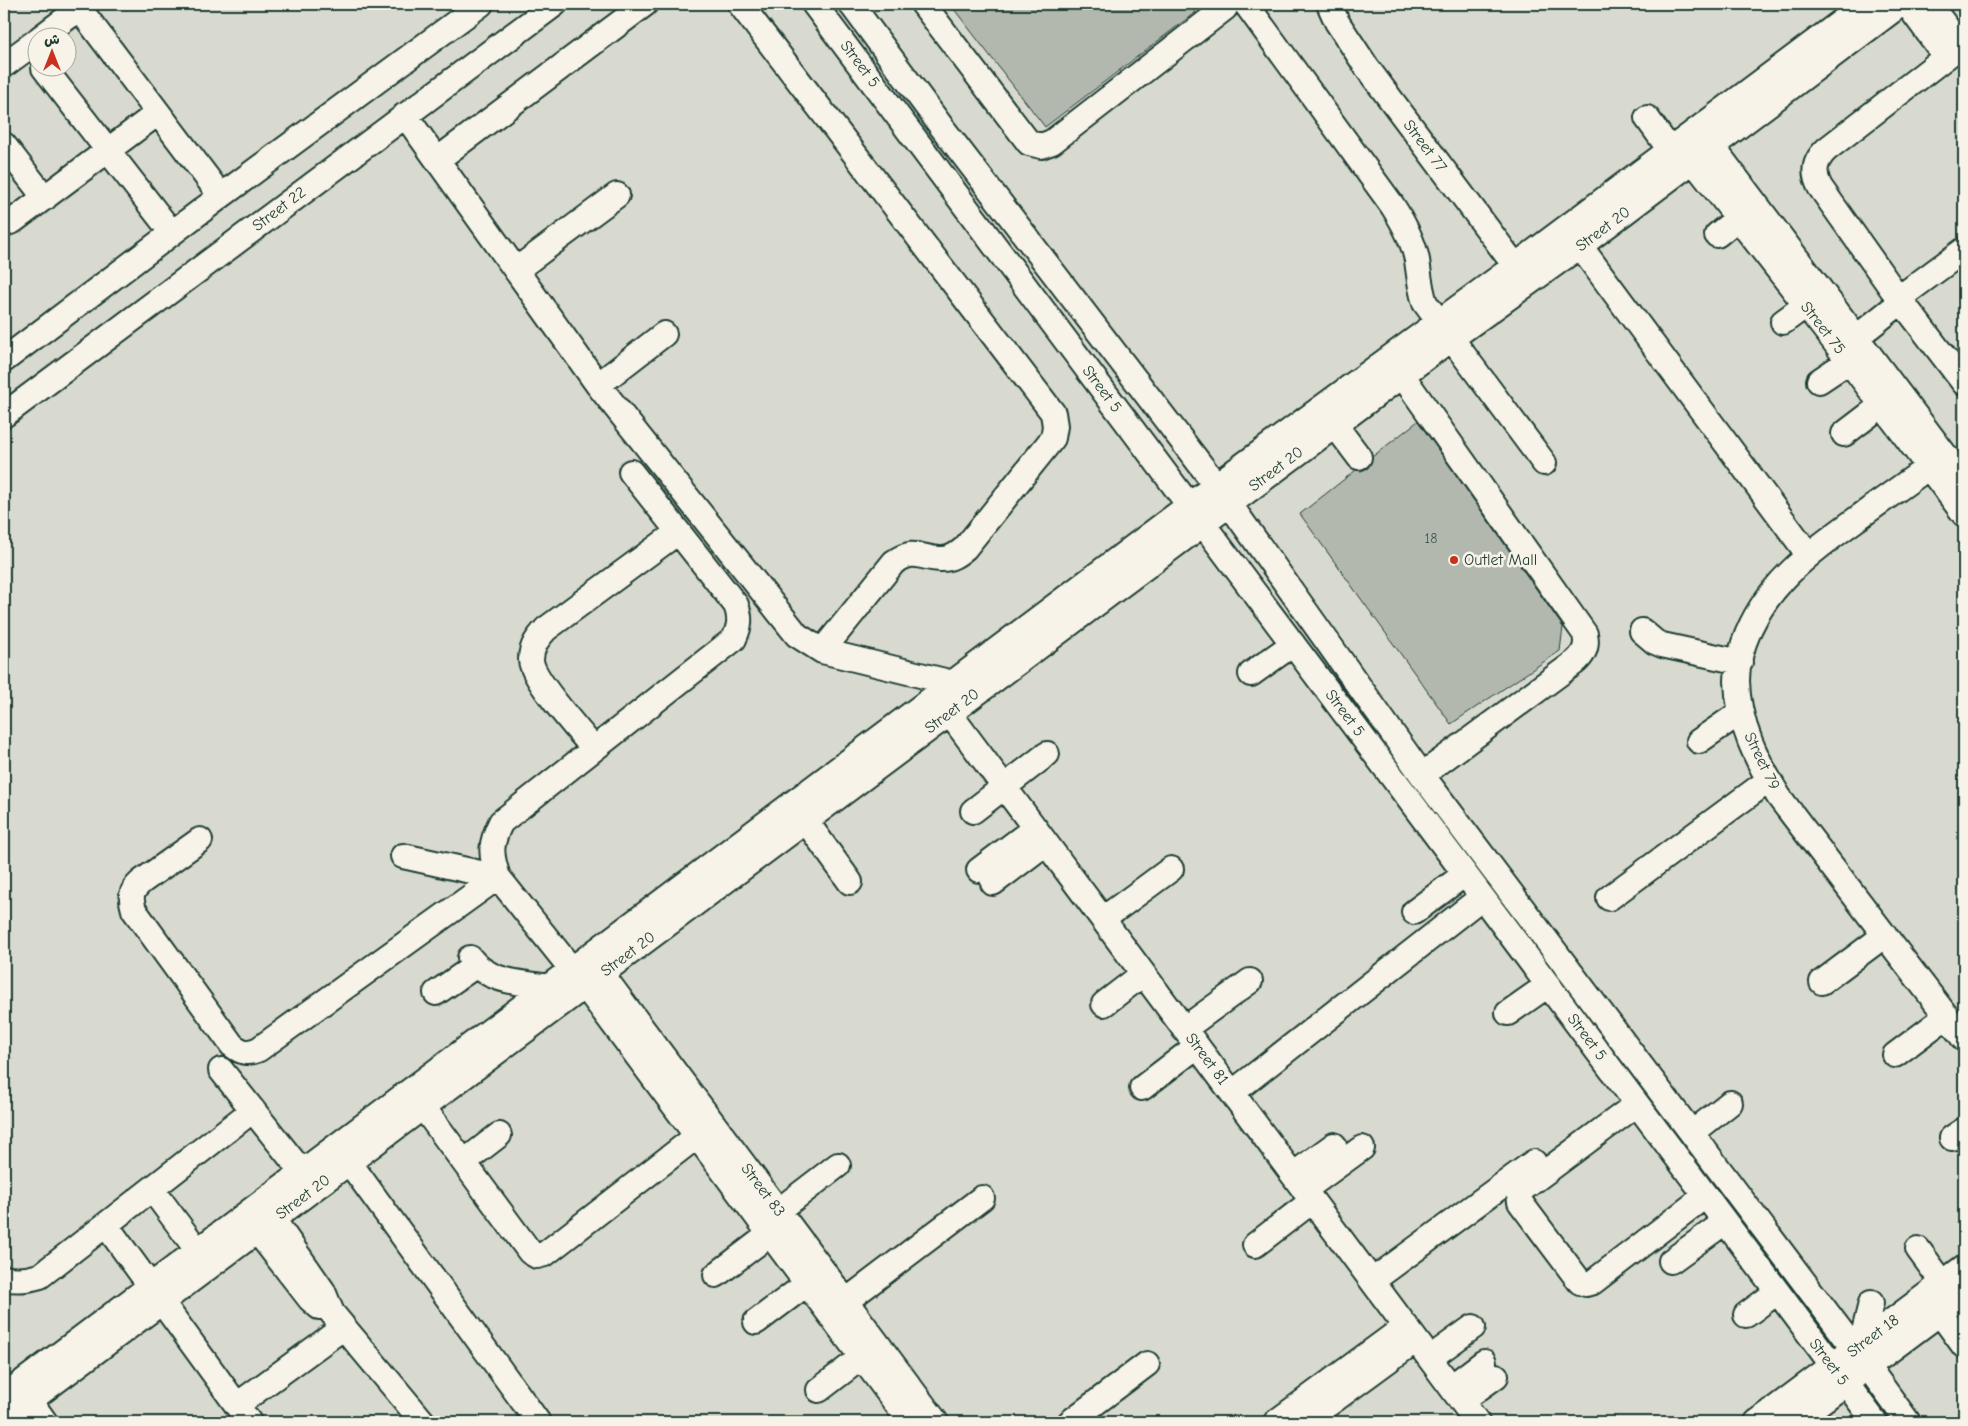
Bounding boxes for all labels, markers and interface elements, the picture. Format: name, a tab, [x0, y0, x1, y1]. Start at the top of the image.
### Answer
north arrow	[28, 28, 78, 78]
text: ش	[44, 31, 60, 48]
street label: Street 5	[837, 37, 883, 91]
street label: Street 77	[1400, 116, 1451, 176]
street label: Street 22	[249, 183, 309, 235]
street label: Street 20	[1572, 203, 1634, 255]
street label: Street 75	[1797, 298, 1849, 358]
street label: Street 5	[1079, 362, 1125, 416]
street label: Street 20	[1245, 443, 1307, 495]
house number: 18	[1425, 530, 1437, 547]
place label: Outlet Mall	[1464, 551, 1537, 569]
marker: Outlet Mall	[1448, 554, 1460, 566]
street label: Street 20	[921, 685, 983, 737]
street label: Street 5	[1322, 686, 1368, 740]
street label: Street 79	[1740, 729, 1784, 793]
street label: Street 20	[597, 928, 659, 980]
street label: Street 5	[1564, 1010, 1610, 1064]
street label: Street 81	[1182, 1030, 1232, 1088]
street label: Street 83	[737, 1160, 789, 1220]
street label: Street 20	[272, 1171, 334, 1223]
street label: Street 18	[1844, 1311, 1902, 1361]
street label: Street 5	[1806, 1335, 1852, 1389]

